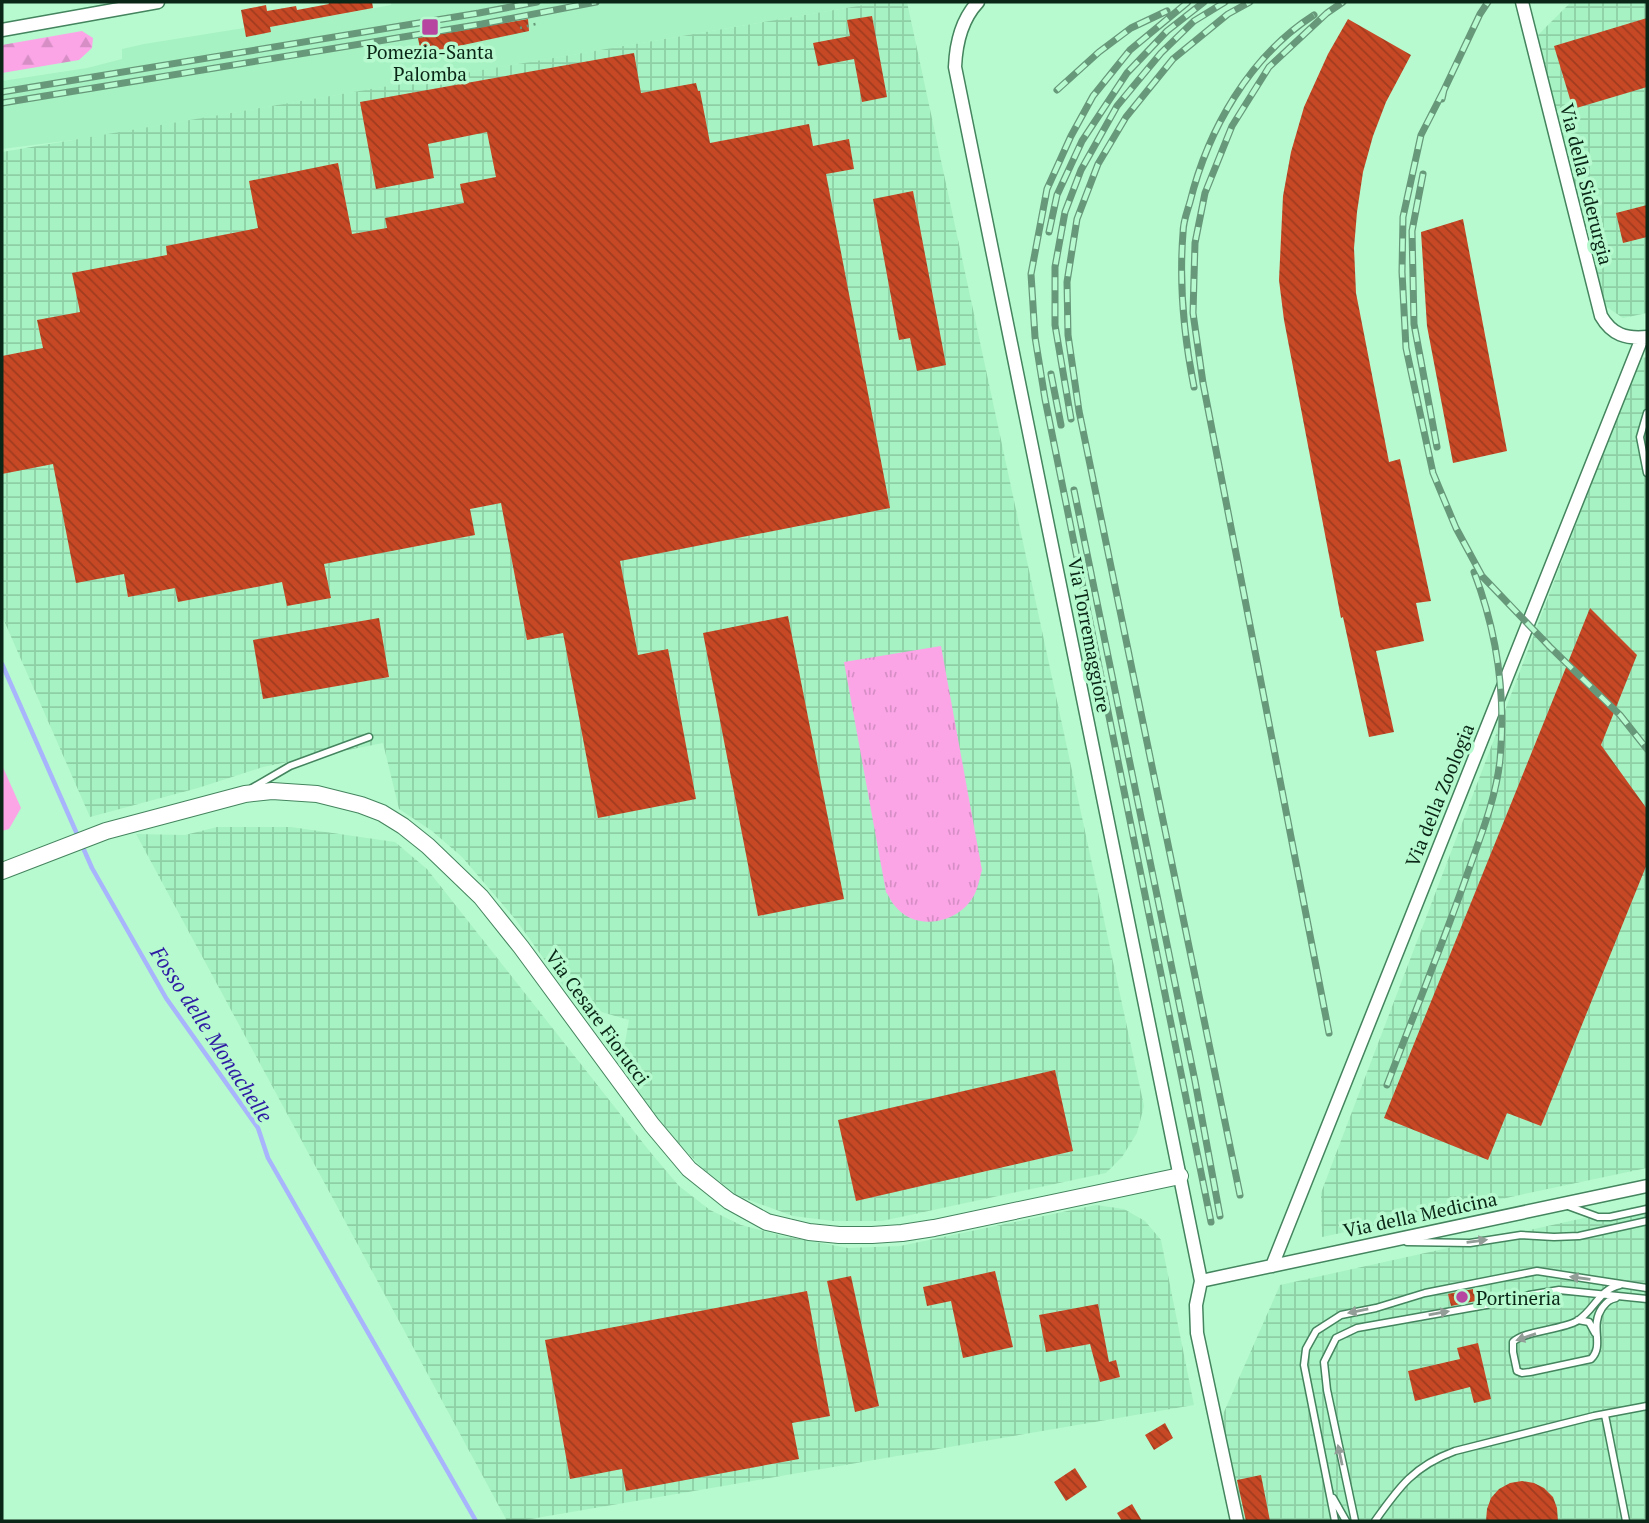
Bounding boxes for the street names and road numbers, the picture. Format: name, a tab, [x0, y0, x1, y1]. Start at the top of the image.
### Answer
street label: Via della Siderurgia	[1555, 101, 1619, 268]
street label: Via Torremaggiore	[1063, 555, 1117, 715]
street label: Via della Zoologia	[1399, 719, 1479, 870]
street label: Via Cesare Fiorucci	[540, 944, 656, 1090]
street label: Via della Medicina	[1341, 1185, 1499, 1242]

